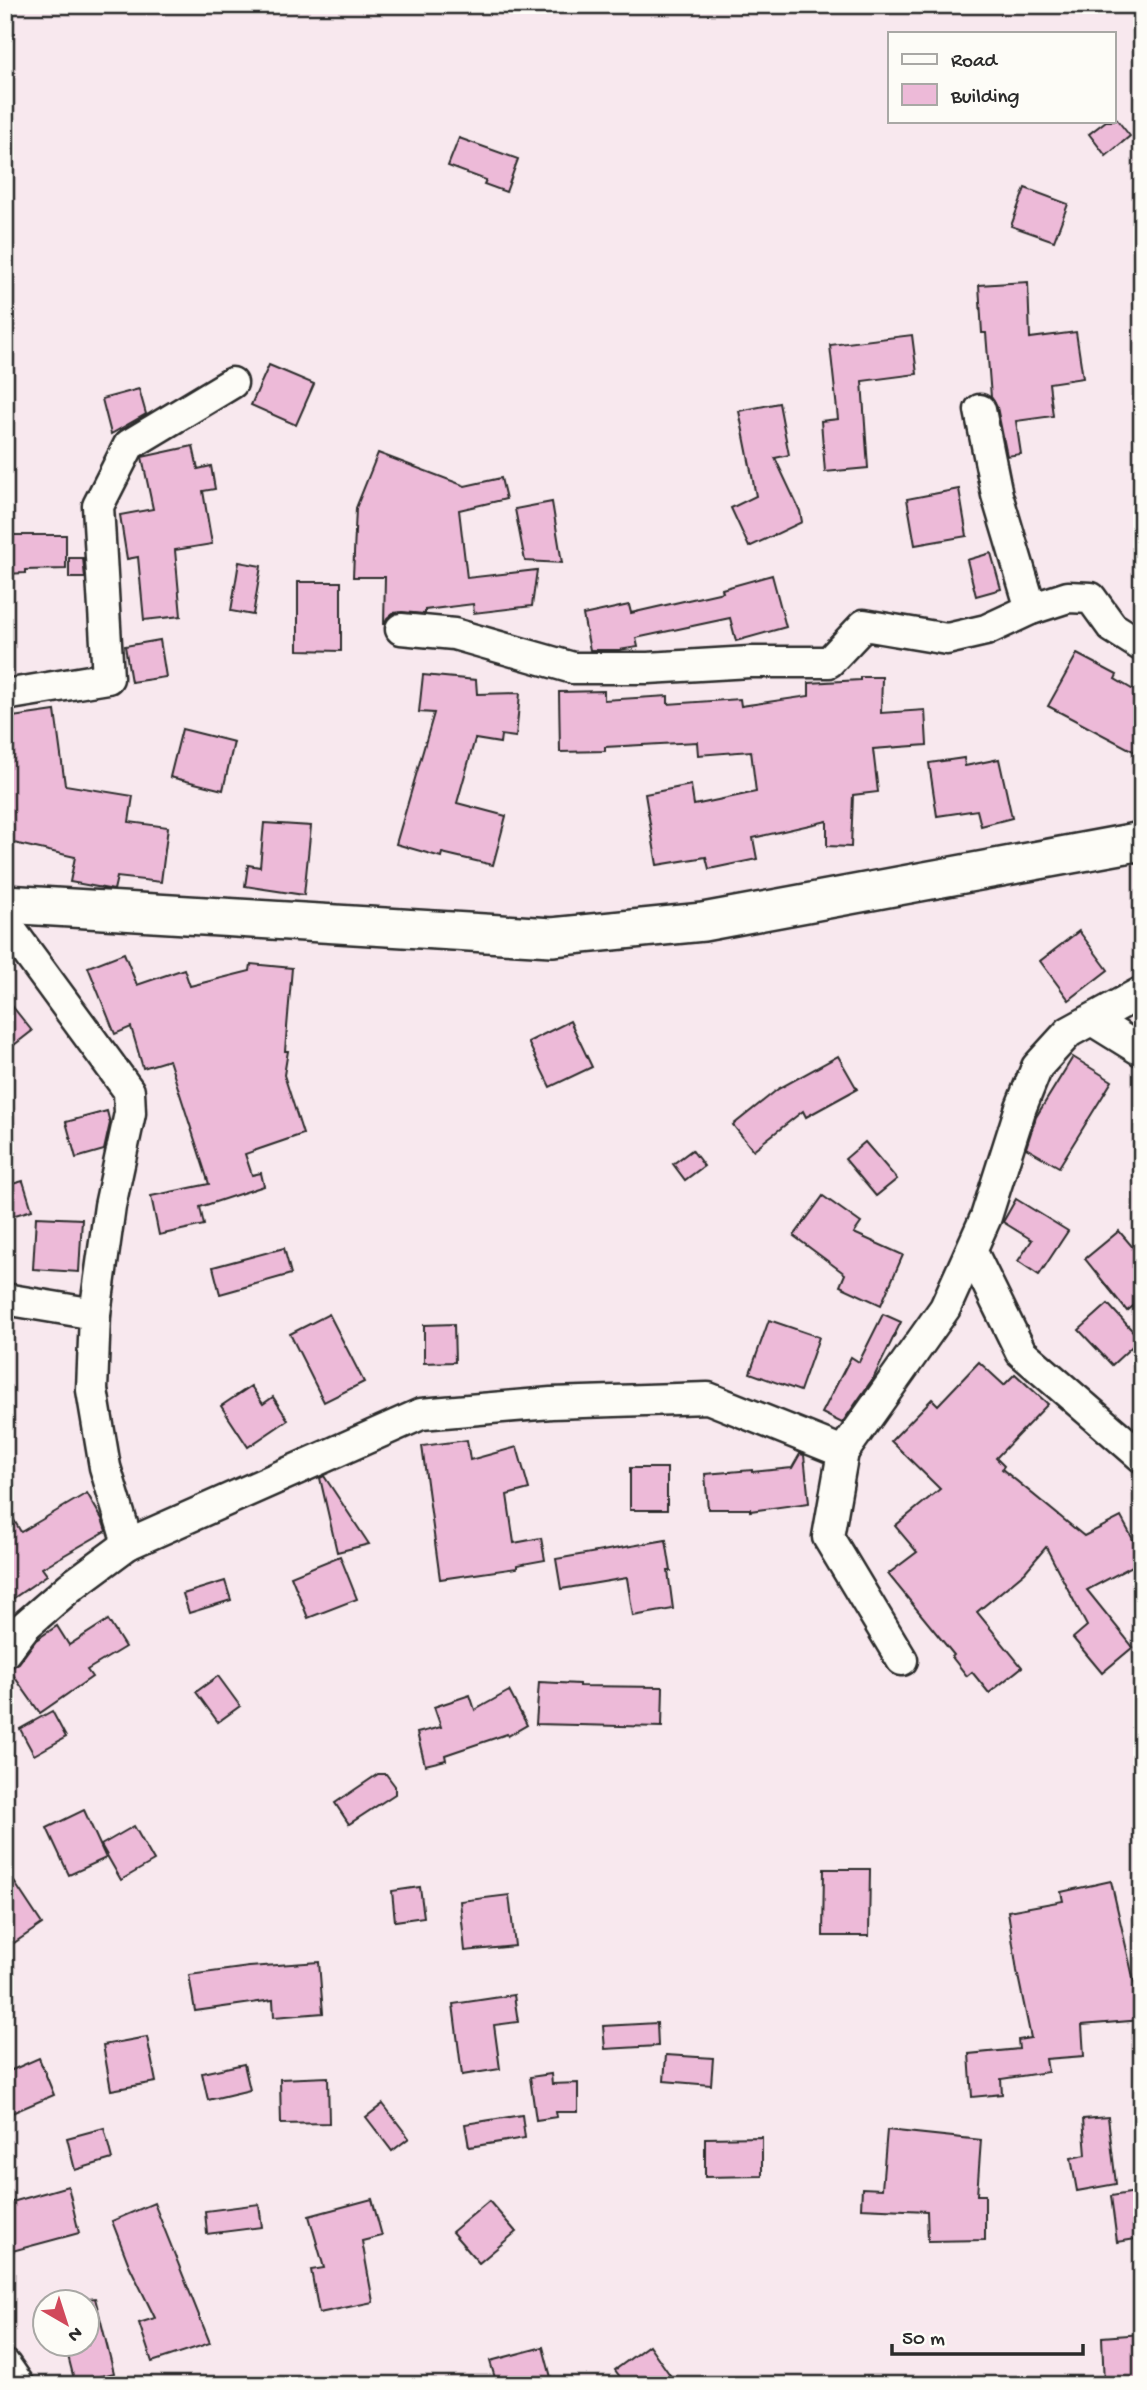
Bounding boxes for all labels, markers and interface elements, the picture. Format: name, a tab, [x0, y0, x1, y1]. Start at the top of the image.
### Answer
legend	[888, 32, 1116, 122]
text: Road	[951, 50, 999, 75]
text: Building	[950, 86, 1020, 111]
north arrow	[32, 2288, 102, 2358]
scale bar	[892, 2313, 1082, 2357]
text: N	[62, 2321, 87, 2346]
text: 50 m	[902, 2328, 945, 2353]

